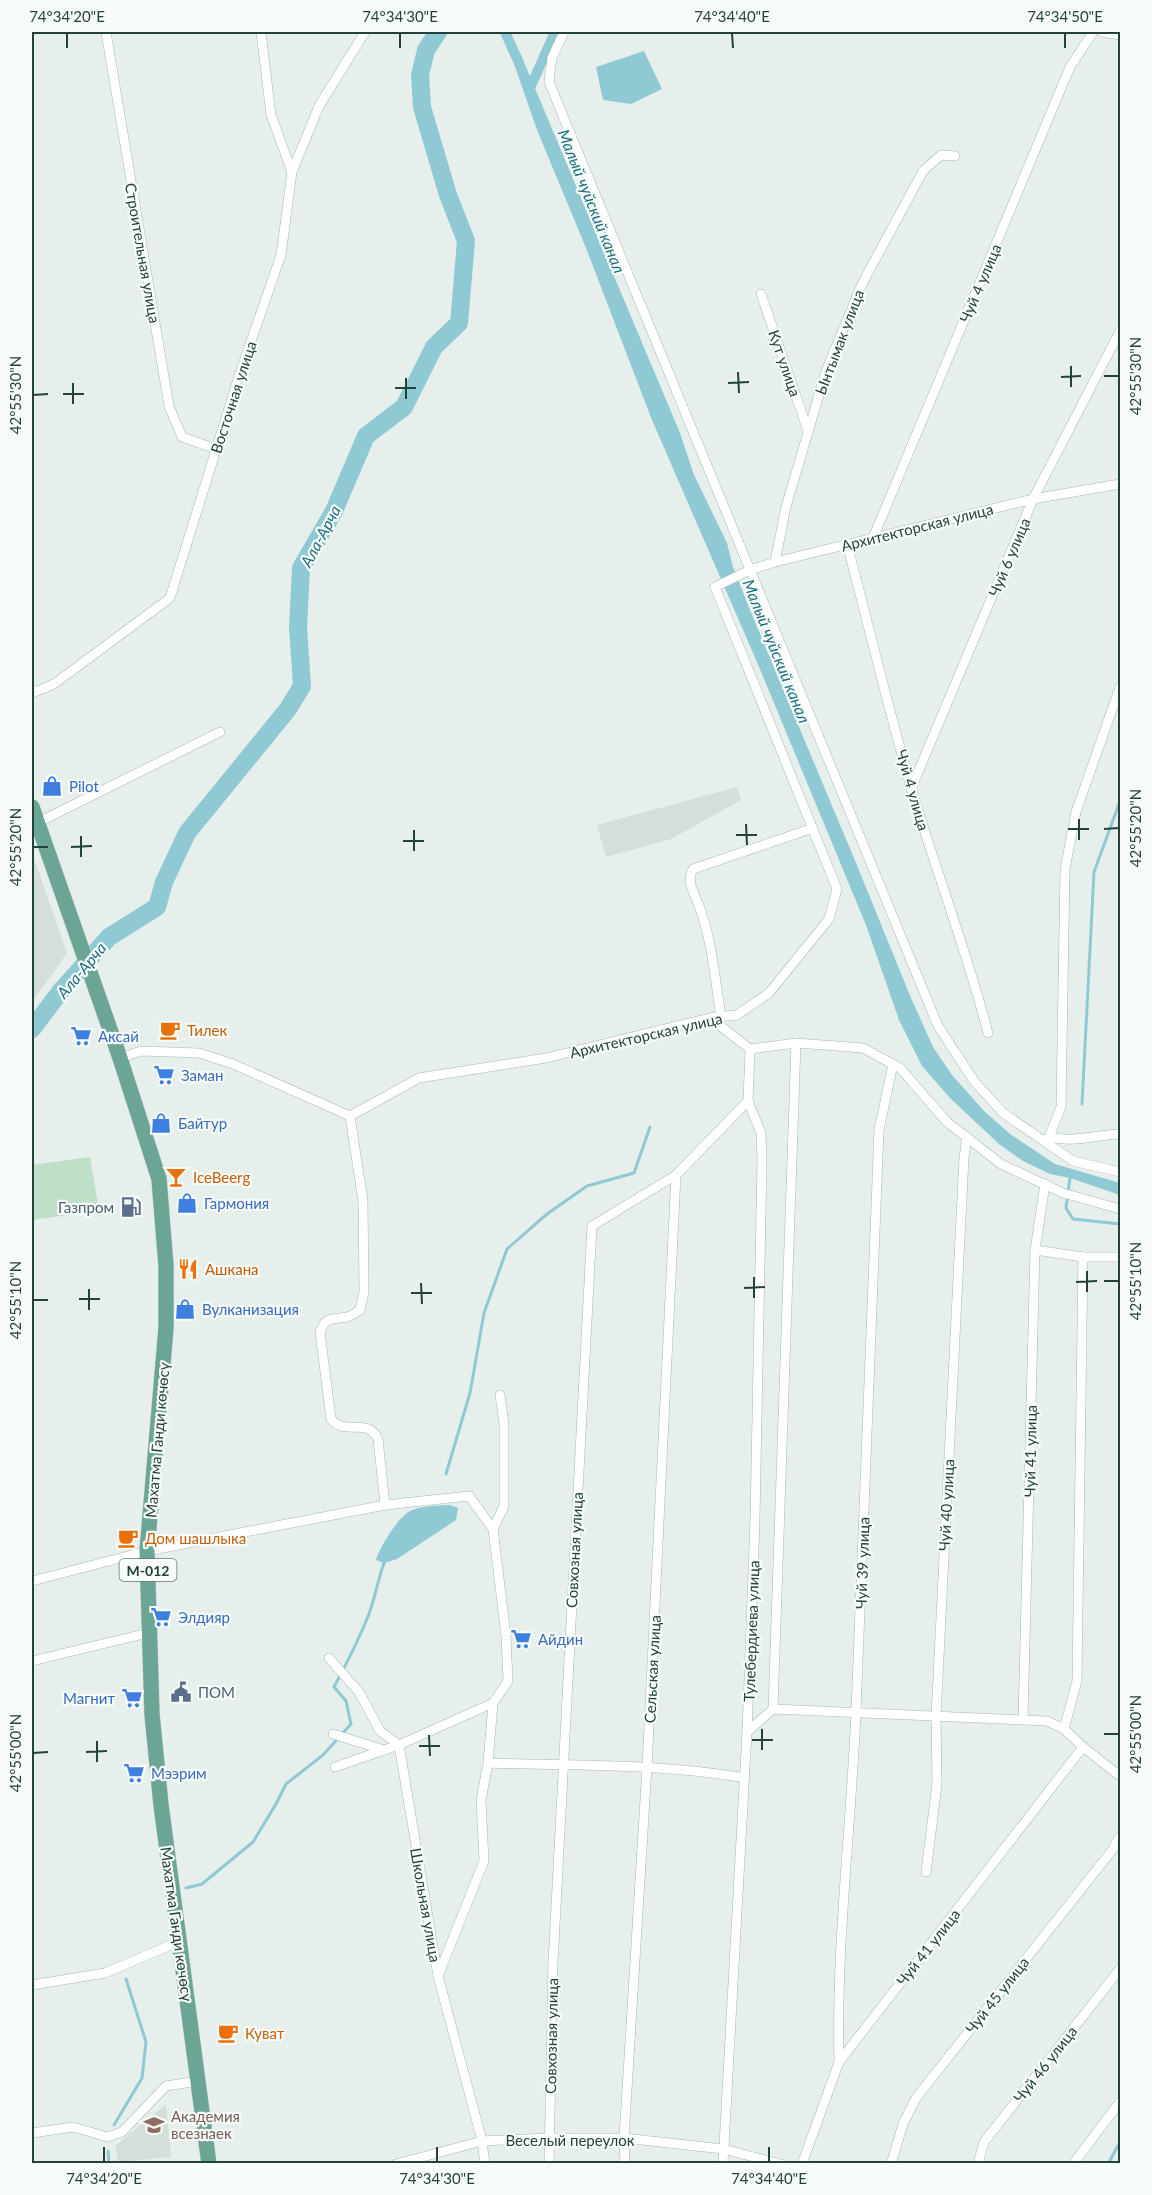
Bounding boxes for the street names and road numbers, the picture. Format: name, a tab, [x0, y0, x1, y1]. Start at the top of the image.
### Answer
street label: Строительная улица	[122, 181, 164, 325]
street label: Чуй 4 улица	[955, 241, 1005, 325]
street label: Ынтымак улица	[811, 287, 867, 397]
street label: Кут улица	[765, 327, 805, 399]
street label: Восточная улица	[206, 339, 260, 455]
street label: Архитекторская улица	[839, 499, 995, 555]
street label: Чуй 6 улица	[984, 515, 1034, 599]
street label: Чуй 4 улица	[893, 747, 933, 833]
street label: Архитекторская улица	[568, 1009, 724, 1061]
street label: Махатма Ганди көчөсү	[141, 1361, 173, 1518]
street label: Чуй 41 улица	[1020, 1405, 1040, 1497]
street label: Чуй 40 улица	[935, 1459, 957, 1551]
street label: Совхозная улица	[562, 1492, 586, 1608]
street label: Чуй 39 улица	[851, 1517, 873, 1609]
road number: М-012	[120, 1559, 176, 1581]
street label: Тулебердиева улица	[740, 1560, 762, 1702]
street label: Сельская улица	[640, 1614, 664, 1724]
street label: Махатма Ганди көчөсү	[157, 1846, 197, 2003]
street label: Школьная улица	[407, 1846, 445, 1964]
street label: Чуй 41 улица	[893, 1905, 963, 1989]
street label: Чуй 45 улица	[962, 1953, 1032, 2037]
street label: Совхозная улица	[541, 1978, 561, 2094]
street label: Чуй 46 улица	[1010, 2022, 1080, 2106]
street label: Веселый переулок	[505, 2131, 635, 2149]

